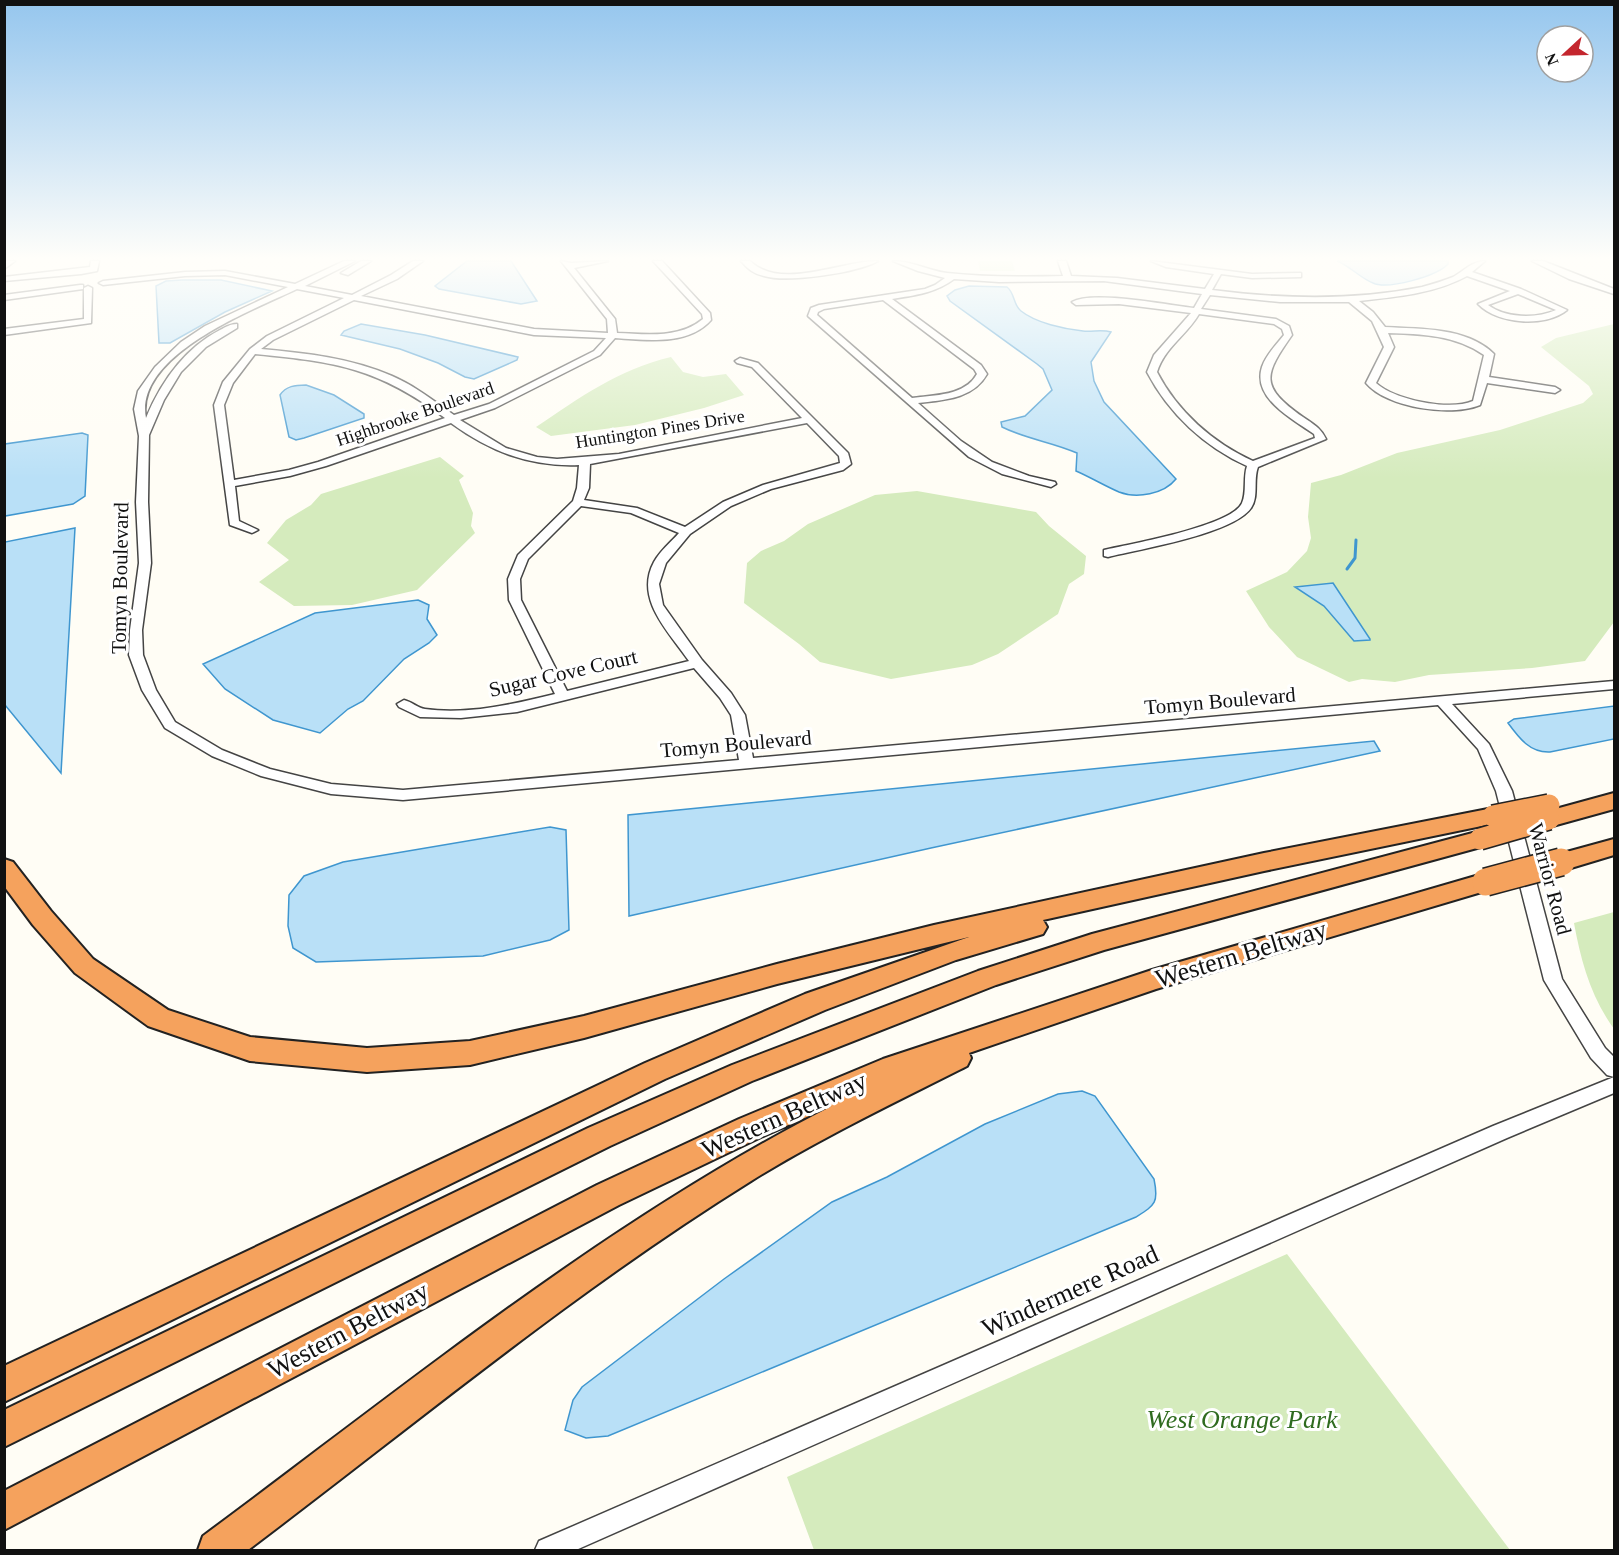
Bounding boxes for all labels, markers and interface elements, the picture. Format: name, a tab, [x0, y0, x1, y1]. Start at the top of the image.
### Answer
north arrow	[1535, 24, 1595, 84]
text: N	[1541, 50, 1562, 68]
street label: Highbrooke Boulevard	[334, 378, 496, 450]
street label: Huntington Pines Drive	[574, 406, 746, 452]
street label: Tomyn Boulevard	[107, 501, 133, 654]
street label: Sugar Cove Court	[486, 644, 640, 702]
street label: Tomyn Boulevard	[1143, 682, 1297, 720]
street label: Tomyn Boulevard	[659, 725, 813, 763]
street label: Warrior Road	[1524, 821, 1577, 938]
street label: Western Beltway	[1152, 914, 1330, 994]
street label: Western Beltway	[697, 1066, 871, 1164]
street label: Windermere Road	[977, 1239, 1163, 1343]
street label: Western Beltway	[263, 1275, 433, 1385]
park label: West Orange Park	[1146, 1405, 1338, 1434]

